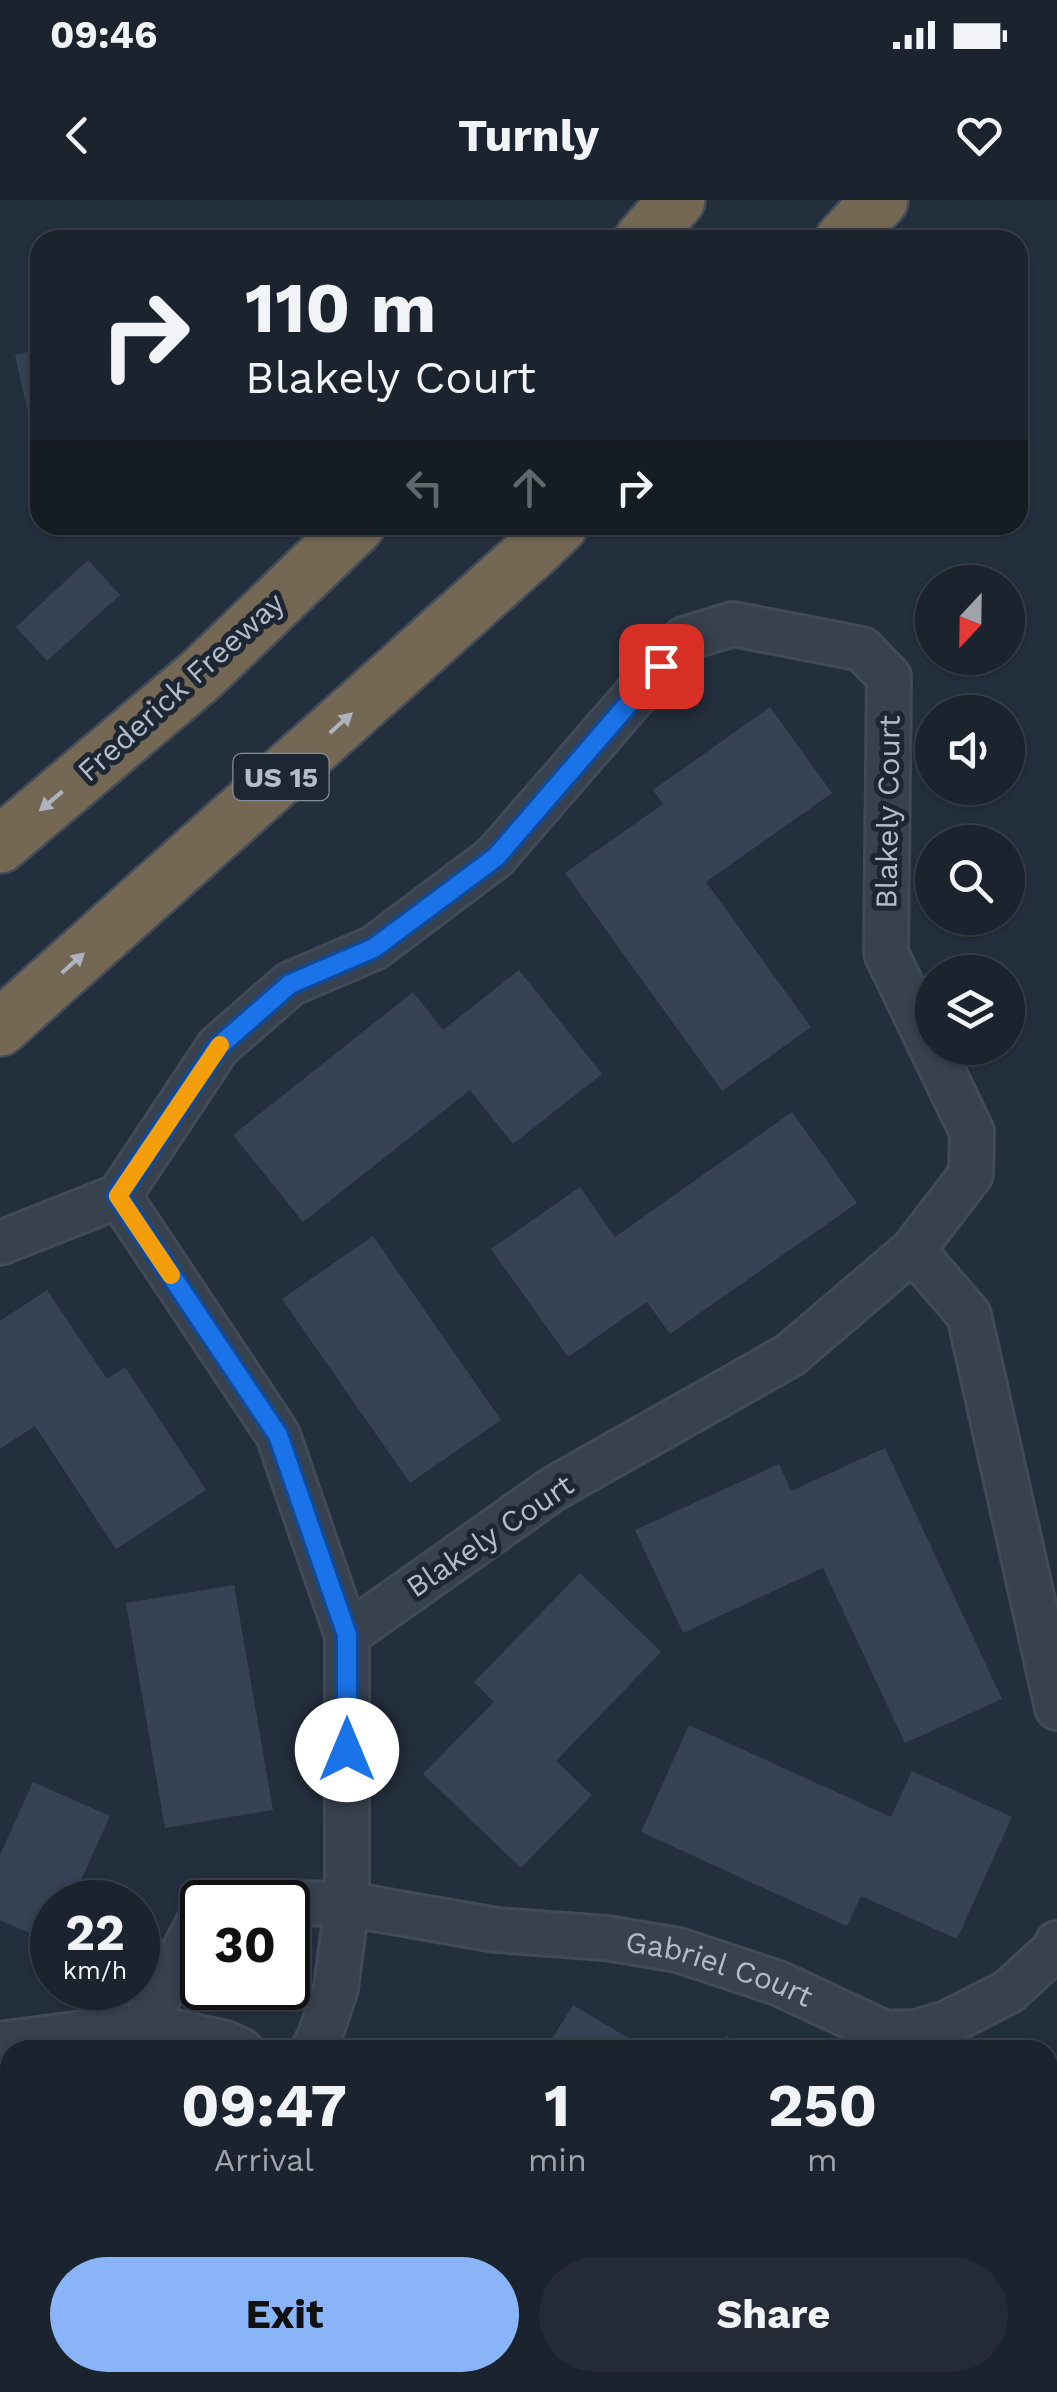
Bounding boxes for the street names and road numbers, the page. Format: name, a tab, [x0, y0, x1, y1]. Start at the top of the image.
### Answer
street label: Frederick Freeway	[70, 585, 291, 788]
street label: Blakely Court	[868, 714, 907, 909]
road number: US 15	[234, 754, 328, 800]
street label: Blakely Court	[400, 1467, 580, 1604]
street label: Gabriel Court	[623, 1924, 819, 2014]

